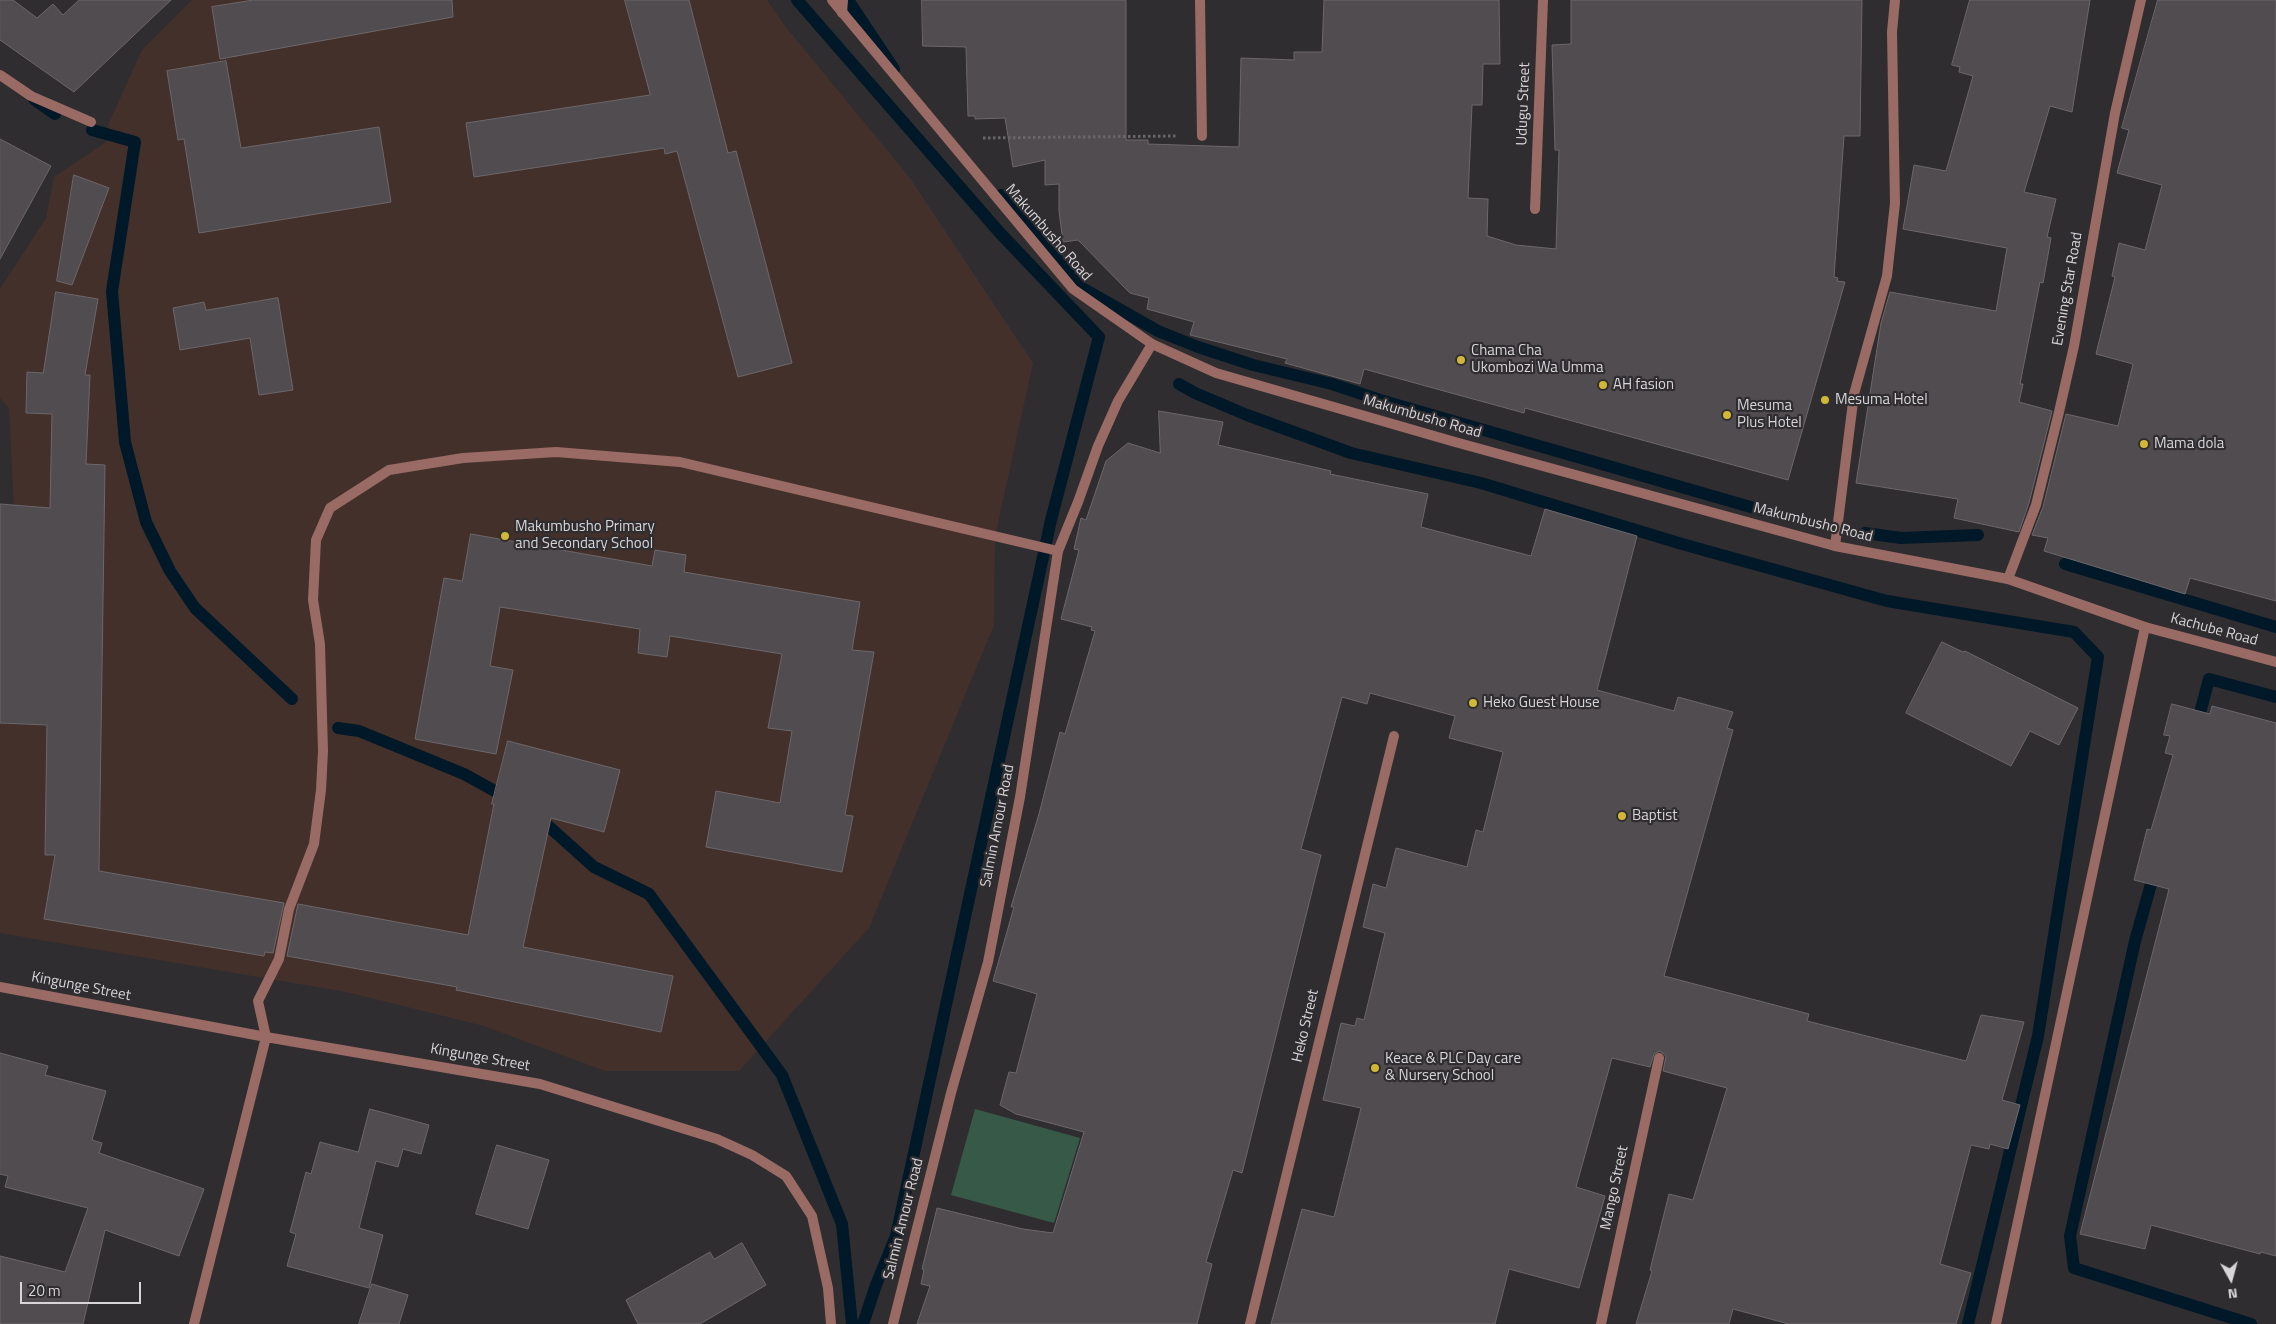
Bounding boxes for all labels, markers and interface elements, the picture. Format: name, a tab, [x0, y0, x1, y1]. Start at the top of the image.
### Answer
street label: Udugu Street	[1514, 62, 1534, 146]
street label: Makumbusho Road	[1001, 181, 1095, 285]
street label: Evening Star Road	[2049, 231, 2087, 347]
place label: Chama Cha Ukombozi Wa Umma	[1471, 342, 1603, 377]
marker: Chama Cha Ukombozi Wa Umma	[1455, 354, 1467, 366]
place label: AH fasion	[1613, 376, 1674, 394]
marker: AH fasion	[1597, 379, 1609, 391]
street label: Makumbusho Road	[1361, 391, 1483, 443]
place label: Mesuma Hotel	[1835, 391, 1928, 409]
marker: Mesuma Hotel	[1819, 394, 1831, 406]
place label: Mesuma Plus Hotel	[1737, 397, 1802, 432]
marker: Mesuma Plus Hotel	[1721, 409, 1733, 421]
place label: Mama dola	[2154, 435, 2224, 453]
marker: Mama dola	[2138, 438, 2150, 450]
street label: Makumbusho Road	[1751, 499, 1875, 547]
place label: Makumbusho Primary and Secondary School	[515, 518, 655, 553]
marker: Makumbusho Primary and Secondary School	[499, 530, 511, 542]
street label: Kachube Road	[2168, 610, 2260, 650]
place label: Heko Guest House	[1483, 694, 1600, 712]
marker: Heko Guest House	[1467, 697, 1479, 709]
street label: Salmin Amour Road	[977, 763, 1019, 889]
place label: Baptist	[1632, 807, 1677, 825]
marker: Baptist	[1616, 810, 1628, 822]
street label: Kingunge Street	[30, 969, 132, 1005]
street label: Heko Street	[1289, 988, 1323, 1064]
street label: Kingunge Street	[429, 1040, 531, 1076]
place label: Keace & PLC Day care & Nursery School	[1385, 1050, 1521, 1085]
marker: Keace & PLC Day care & Nursery School	[1369, 1062, 1381, 1074]
street label: Mango Street	[1597, 1144, 1633, 1232]
street label: Salmin Amour Road	[880, 1156, 928, 1282]
north arrow	[2206, 1254, 2256, 1304]
scale bar	[22, 1272, 144, 1304]
text: 20 m	[28, 1279, 61, 1302]
text: N	[2227, 1283, 2239, 1305]

